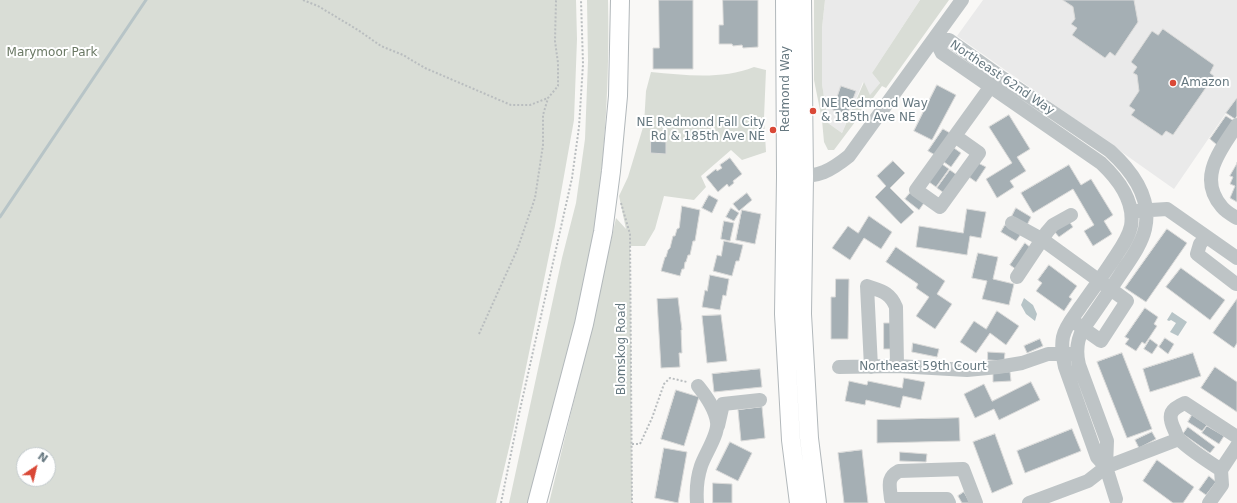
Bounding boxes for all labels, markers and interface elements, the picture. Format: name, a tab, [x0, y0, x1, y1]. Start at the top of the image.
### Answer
street label: Northeast 62nd Way	[947, 38, 1057, 118]
park label: Marymoor Park	[7, 46, 97, 60]
street label: Redmond Way	[779, 46, 793, 132]
place label: Amazon	[1181, 76, 1229, 90]
marker: Amazon	[1168, 78, 1178, 88]
place label: NE Redmond Way & 185th Ave NE	[821, 97, 928, 125]
marker: NE Redmond Way & 185th Ave NE	[808, 106, 818, 116]
place label: NE Redmond Fall City Rd & 185th Ave NE	[637, 116, 765, 144]
marker: NE Redmond Fall City Rd & 185th Ave NE	[768, 125, 778, 135]
street label: Blomskog Road	[615, 303, 629, 395]
street label: Northeast 59th Court	[859, 360, 987, 374]
north arrow	[16, 447, 56, 487]
text: N	[35, 450, 50, 466]

